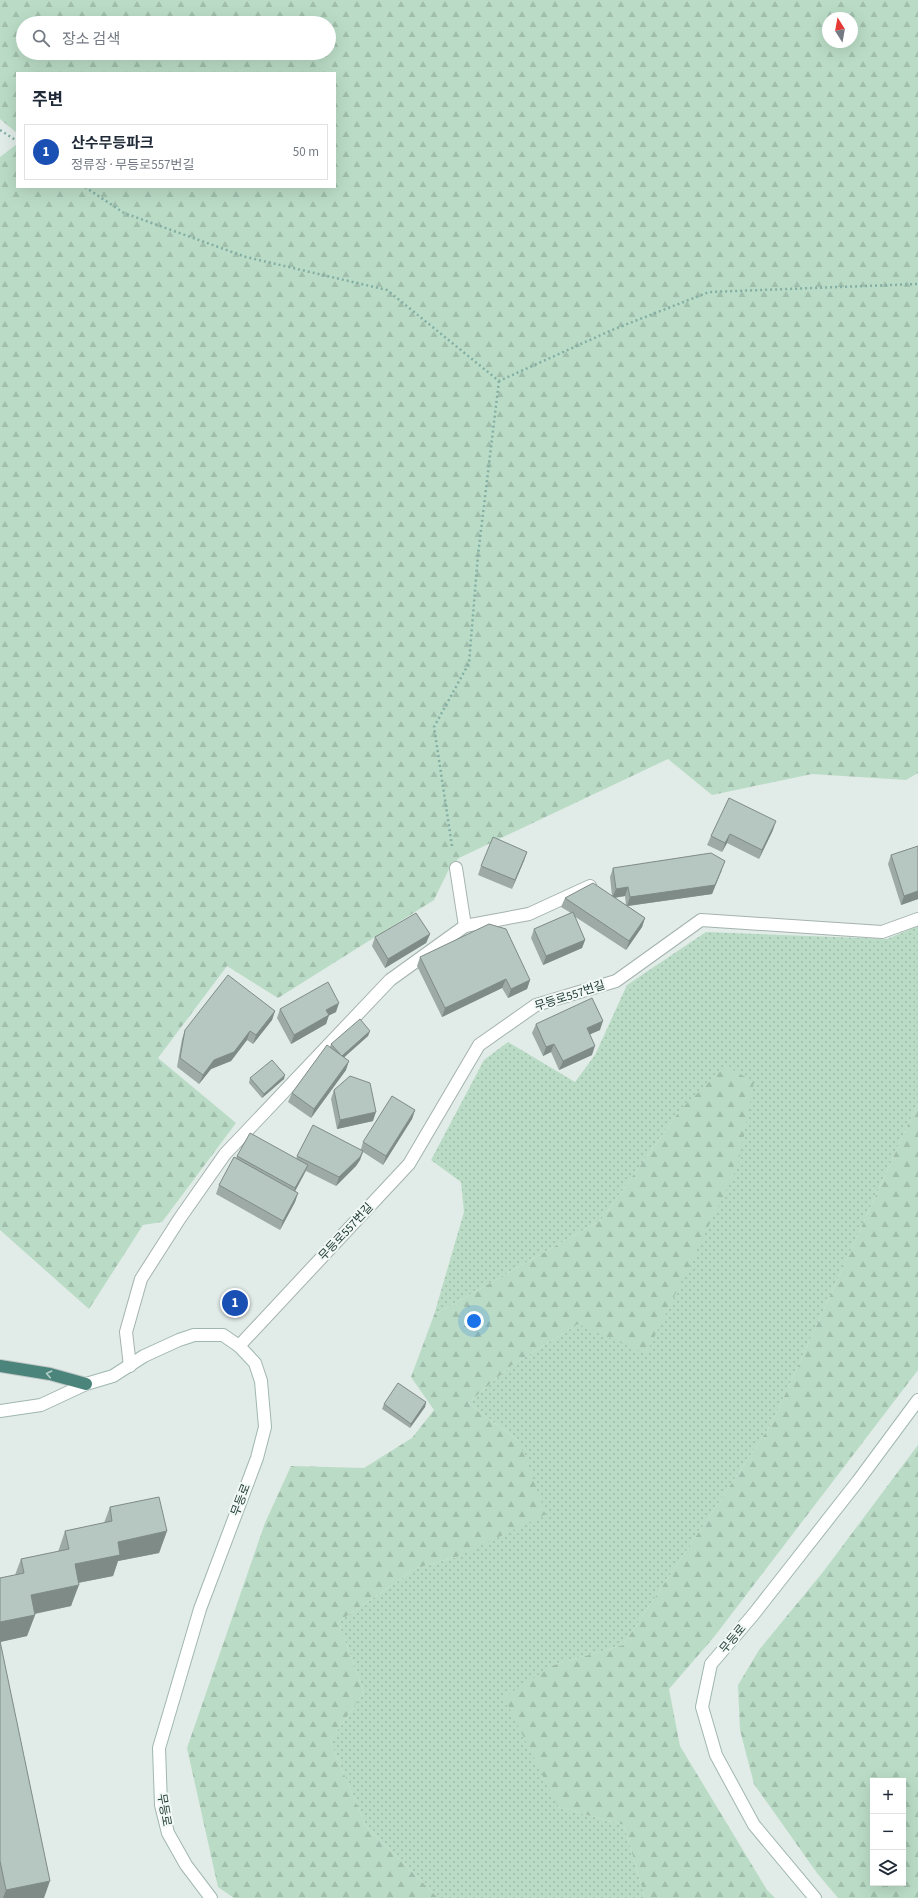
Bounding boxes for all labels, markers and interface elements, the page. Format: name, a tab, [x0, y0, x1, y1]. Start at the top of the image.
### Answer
north arrow	[822, 12, 858, 48]
search box	[16, 16, 336, 60]
icon: search	[30, 27, 52, 49]
text: 장소 검색	[62, 29, 120, 50]
text: 주변	[32, 88, 63, 112]
text: 산수무등파크	[71, 133, 154, 154]
text: 1	[43, 143, 49, 161]
text: 50 m	[293, 143, 319, 161]
text: 정류장 · 무등로557번길	[71, 156, 195, 174]
street label: 무등로557번길	[533, 977, 607, 1015]
street label: 무등로557번길	[315, 1199, 377, 1265]
pin: 1	[222, 1288, 248, 1318]
your location	[464, 1311, 484, 1331]
one-way arrow	[46, 1370, 52, 1378]
street label: 무등로	[227, 1481, 255, 1519]
street label: 무등로	[716, 1621, 750, 1657]
map controls	[870, 1778, 906, 1886]
button: +	[870, 1778, 906, 1814]
street label: 무등로	[153, 1792, 175, 1828]
button: −	[870, 1814, 906, 1850]
button: layers	[870, 1850, 906, 1886]

